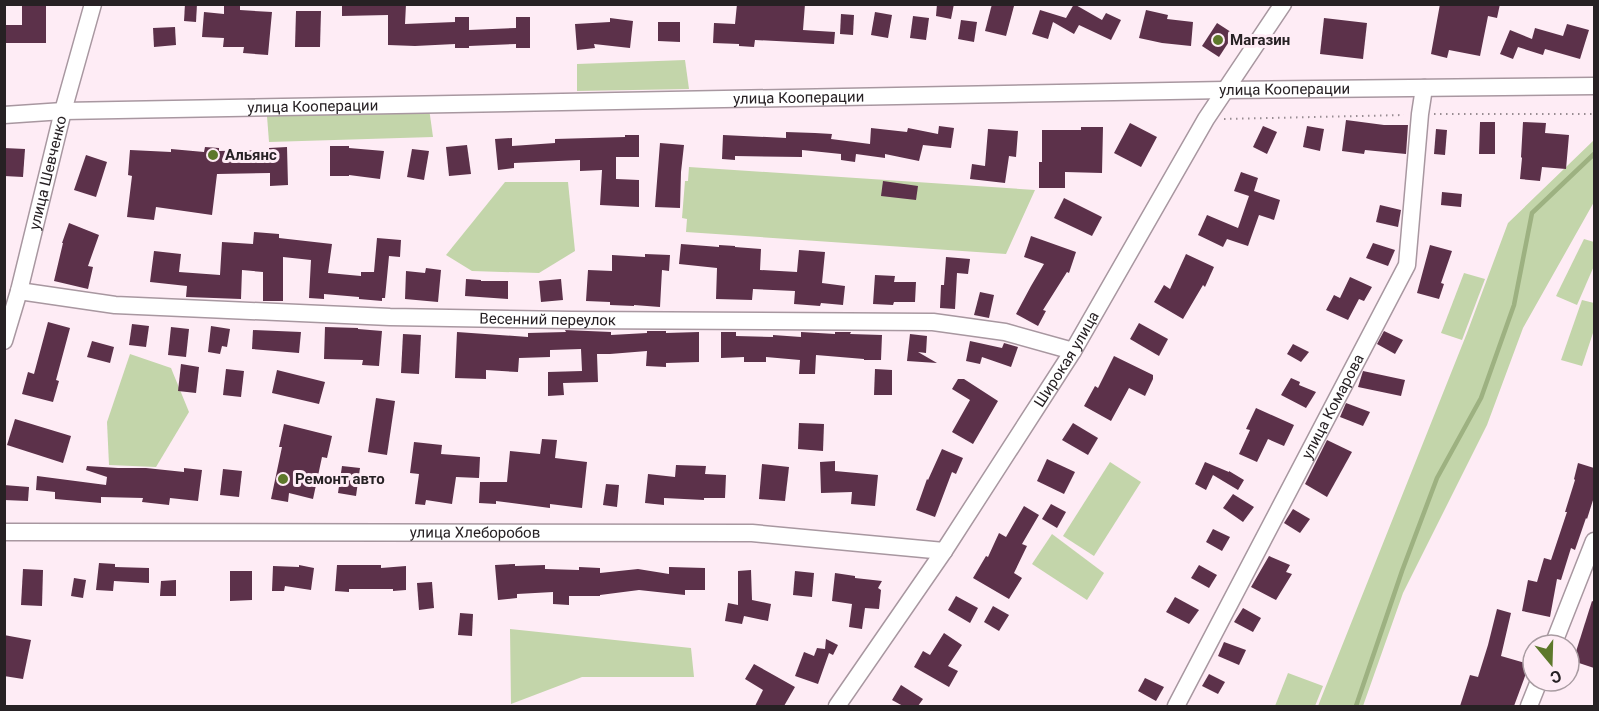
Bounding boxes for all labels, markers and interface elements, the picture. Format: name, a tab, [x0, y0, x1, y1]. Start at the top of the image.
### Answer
place label: Магазин	[1230, 31, 1290, 49]
marker: Магазин	[1211, 33, 1225, 47]
street label: улица Кооперации	[1219, 80, 1350, 99]
street label: улица Кооперации	[733, 88, 864, 108]
street label: улица Кооперации	[247, 96, 378, 117]
street label: улица Шевченко	[25, 114, 71, 232]
place label: Альянс	[225, 146, 277, 164]
marker: Альянс	[206, 148, 220, 162]
street label: Широкая улица	[1030, 308, 1103, 410]
street label: Весенний переулок	[479, 309, 616, 329]
street label: улица Комарова	[1298, 351, 1368, 462]
place label: Ремонт авто	[295, 470, 385, 488]
marker: Ремонт авто	[276, 472, 290, 486]
street label: улица Хлеборобов	[410, 524, 540, 542]
north arrow	[1521, 633, 1581, 693]
text: С	[1548, 666, 1564, 687]

